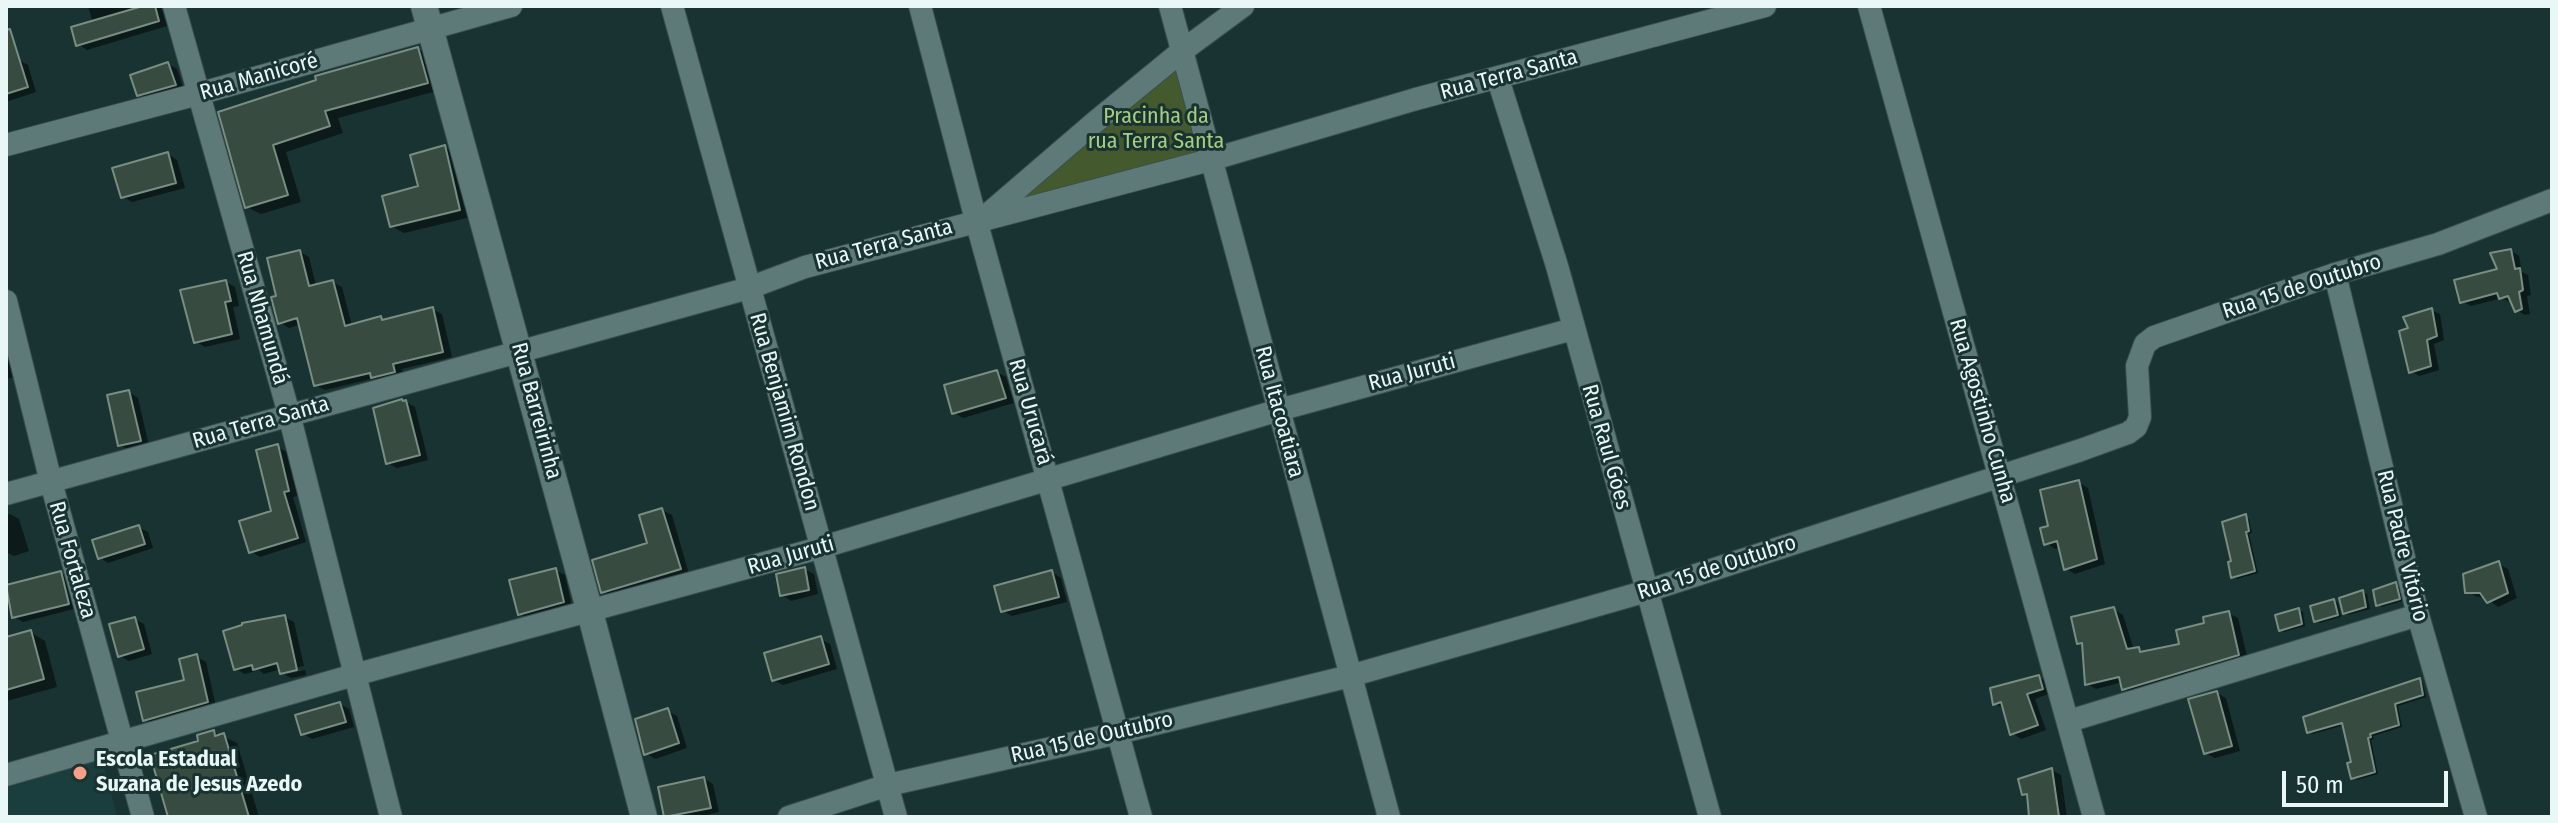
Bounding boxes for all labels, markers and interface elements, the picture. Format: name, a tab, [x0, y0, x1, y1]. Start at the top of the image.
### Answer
street label: Rua Terra Santa	[1437, 44, 1581, 106]
street label: Rua Manicoré	[197, 48, 321, 106]
park label: Pracinha da rua Terra Santa	[1088, 104, 1224, 156]
street label: Rua Terra Santa	[812, 214, 956, 276]
street label: Rua Nhamundá	[230, 248, 294, 388]
street label: Rua 15 de Outubro	[2219, 249, 2385, 325]
street label: Rua Benjamim Rondon	[743, 310, 825, 514]
street label: Rua Agostinho Cunha	[1943, 316, 2021, 506]
street label: Rua Barreirinha	[505, 340, 567, 482]
street label: Rua Itacoatiara	[1249, 343, 1309, 481]
street label: Rua Juruti	[1366, 349, 1458, 397]
street label: Rua Urucará	[1002, 356, 1058, 468]
street label: Rua Raul Góes	[1576, 381, 1636, 513]
street label: Rua Terra Santa	[190, 391, 332, 455]
street label: Rua Padre Vitório	[2370, 467, 2434, 625]
street label: Rua Fortaleza	[43, 498, 101, 622]
street label: Rua 15 de Outubro	[1634, 530, 1800, 606]
street label: Rua Juruti	[745, 531, 837, 581]
street label: Rua 15 de Outubro	[1008, 707, 1176, 769]
place label: Escola Estadual Suzana de Jesus Azedo	[96, 747, 302, 798]
scale bar	[2286, 755, 2452, 805]
marker: Escola Estadual Suzana de Jesus Azedo	[71, 764, 89, 782]
text: 50 m	[2296, 771, 2344, 799]

